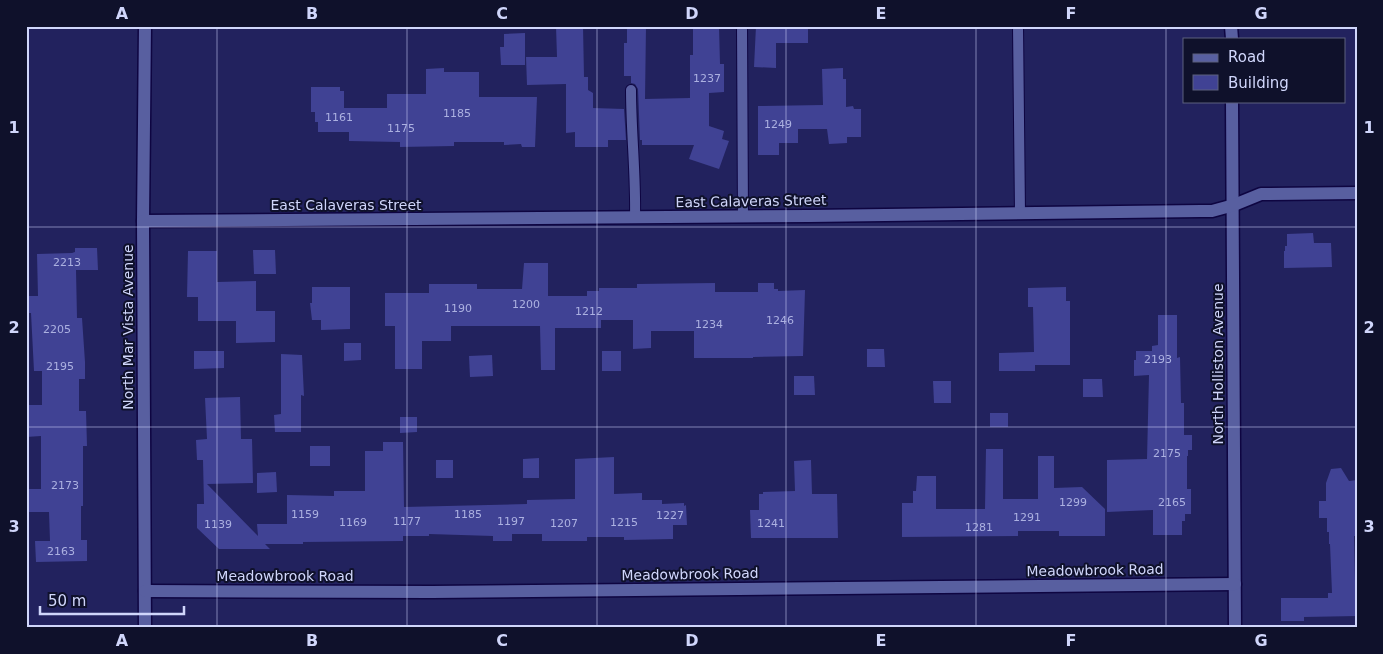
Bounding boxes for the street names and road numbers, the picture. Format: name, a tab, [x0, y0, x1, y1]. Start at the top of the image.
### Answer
street label: East Calaveras Street	[675, 192, 827, 210]
street label: East Calaveras Street	[271, 197, 422, 213]
street label: North Mar Vista Avenue	[120, 244, 136, 410]
street label: North Holliston Avenue	[1210, 283, 1226, 445]
street label: Meadowbrook Road	[1026, 561, 1164, 579]
street label: Meadowbrook Road	[621, 565, 759, 583]
street label: Meadowbrook Road	[216, 568, 354, 584]

